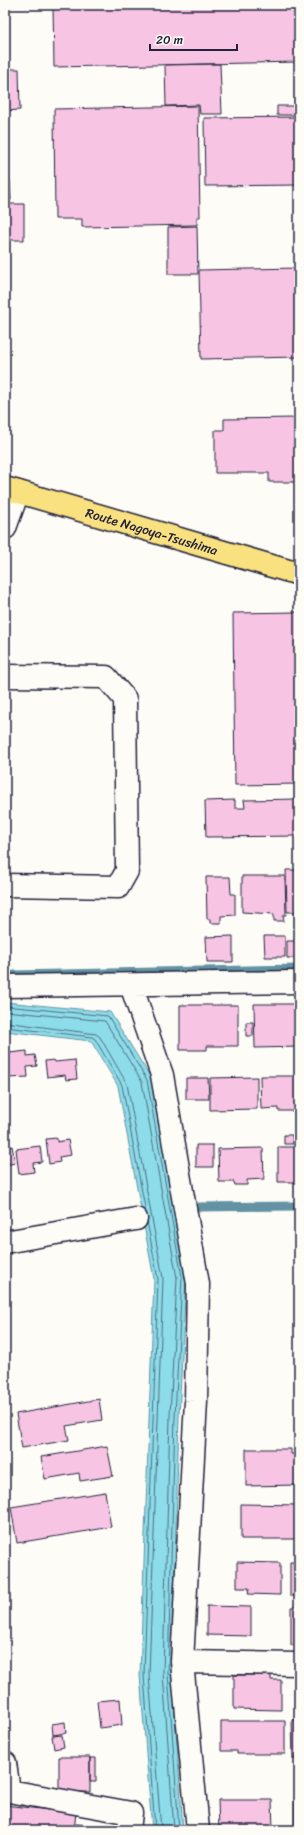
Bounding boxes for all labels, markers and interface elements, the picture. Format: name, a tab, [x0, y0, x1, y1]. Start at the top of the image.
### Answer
scale bar	[150, 26, 237, 52]
text: 20 m	[156, 29, 183, 51]
street label: Route Nagoya-Tsushima	[83, 501, 221, 561]

